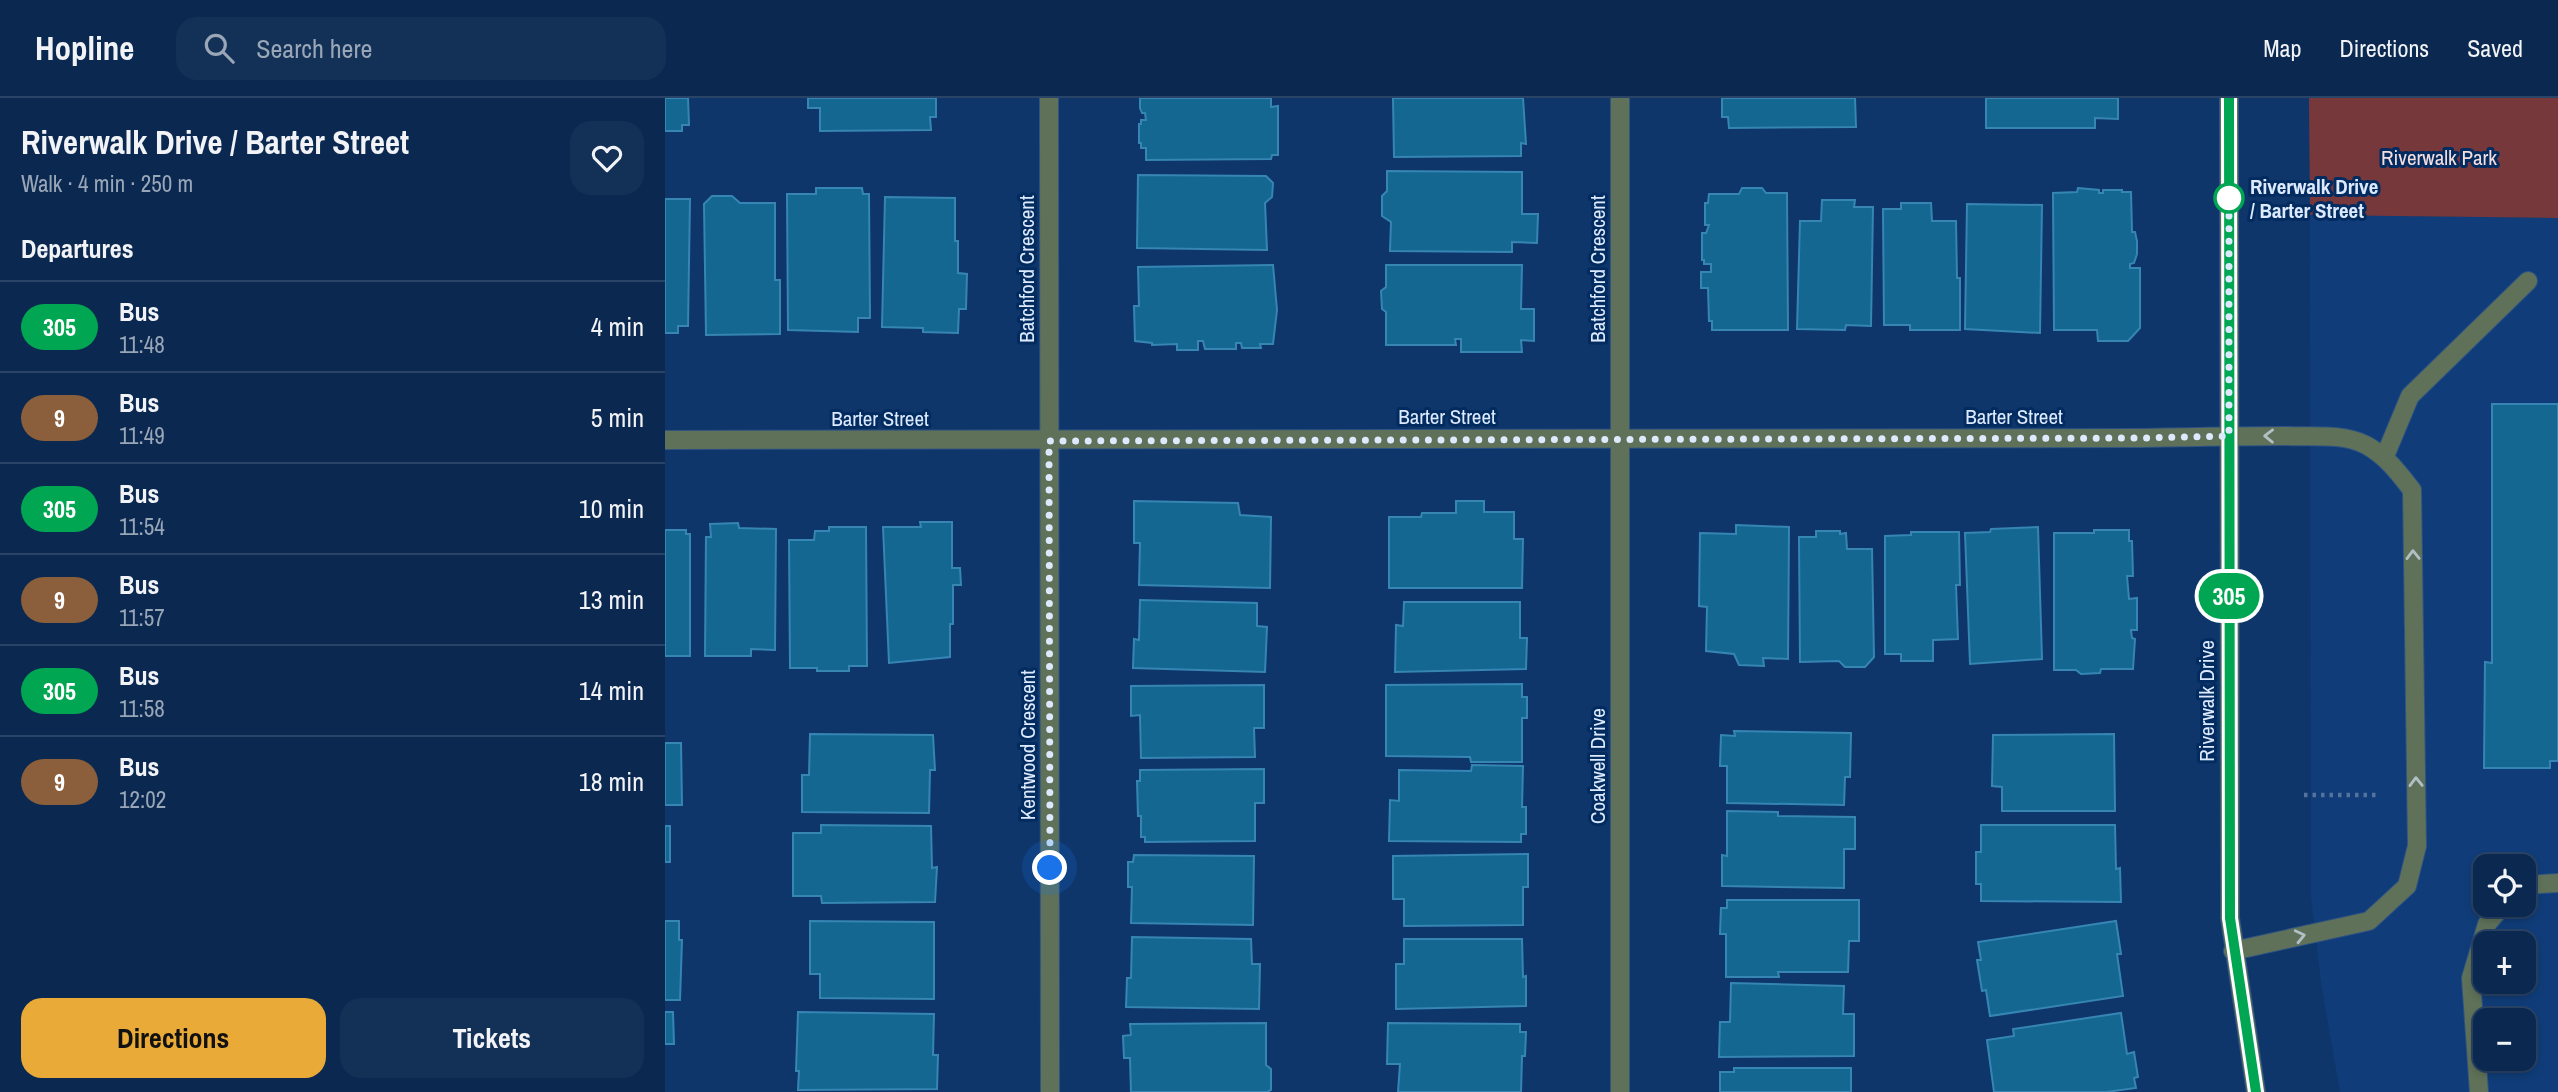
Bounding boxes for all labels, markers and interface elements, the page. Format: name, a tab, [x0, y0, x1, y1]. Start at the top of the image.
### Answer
search box	[176, 17, 666, 80]
text: Hopline	[35, 26, 134, 70]
icon: search	[200, 29, 238, 67]
text: Search here	[256, 31, 372, 66]
text: Map	[2263, 32, 2301, 64]
text: Directions	[2339, 32, 2429, 64]
text: Saved	[2467, 32, 2523, 64]
text: Riverwalk Drive / Barter Street	[21, 120, 409, 164]
button: heart	[570, 121, 644, 195]
park label: Riverwalk Park	[2381, 143, 2497, 172]
text: Walk · 4 min · 250 m	[21, 168, 193, 199]
place label: Riverwalk Drive / Barter Street	[2250, 172, 2378, 225]
marker: Riverwalk Drive / Barter Street	[2214, 183, 2244, 213]
street label: Batchford Crescent	[1012, 195, 1041, 343]
street label: Batchford Crescent	[1583, 195, 1612, 343]
text: Departures	[21, 231, 134, 266]
text: Bus	[119, 294, 159, 329]
text: 4 min	[591, 309, 644, 344]
text: 305	[43, 311, 76, 343]
text: 11:48	[119, 329, 165, 360]
text: Bus	[119, 385, 159, 420]
text: 5 min	[591, 400, 644, 435]
text: 9	[54, 402, 65, 434]
street label: Barter Street	[1398, 402, 1496, 431]
street label: Barter Street	[1965, 402, 2063, 431]
street label: Barter Street	[831, 404, 929, 433]
text: 11:49	[119, 420, 165, 451]
one-way arrow	[2263, 428, 2274, 444]
text: Bus	[119, 476, 159, 511]
text: 10 min	[579, 491, 644, 526]
text: 305	[43, 493, 76, 525]
text: 11:54	[119, 511, 165, 542]
one-way arrow	[2405, 549, 2420, 560]
text: Bus	[119, 567, 159, 602]
line badge: 305	[2189, 573, 2269, 619]
text: 305	[2213, 580, 2245, 612]
text: 13 min	[579, 582, 644, 617]
text: 9	[54, 584, 65, 616]
text: 11:57	[119, 602, 165, 633]
street label: Riverwalk Drive	[2192, 640, 2221, 762]
text: Bus	[119, 658, 159, 693]
street label: Kentwood Crescent	[1013, 670, 1042, 820]
text: 14 min	[579, 673, 644, 708]
text: 305	[43, 675, 76, 707]
text: 11:58	[119, 693, 165, 724]
street label: Coakwell Drive	[1583, 708, 1612, 824]
text: Bus	[119, 749, 159, 784]
text: 18 min	[579, 764, 644, 799]
text: 9	[54, 766, 65, 798]
one-way arrow	[2408, 776, 2424, 787]
text: 12:02	[119, 784, 166, 815]
your location	[1032, 850, 1067, 885]
map controls	[2473, 854, 2536, 1071]
button: locate	[2473, 854, 2536, 917]
one-way arrow	[2294, 930, 2306, 945]
button: +	[2473, 931, 2536, 994]
button: Directions	[21, 998, 326, 1078]
button: Tickets	[340, 998, 644, 1078]
button: −	[2473, 1008, 2536, 1071]

